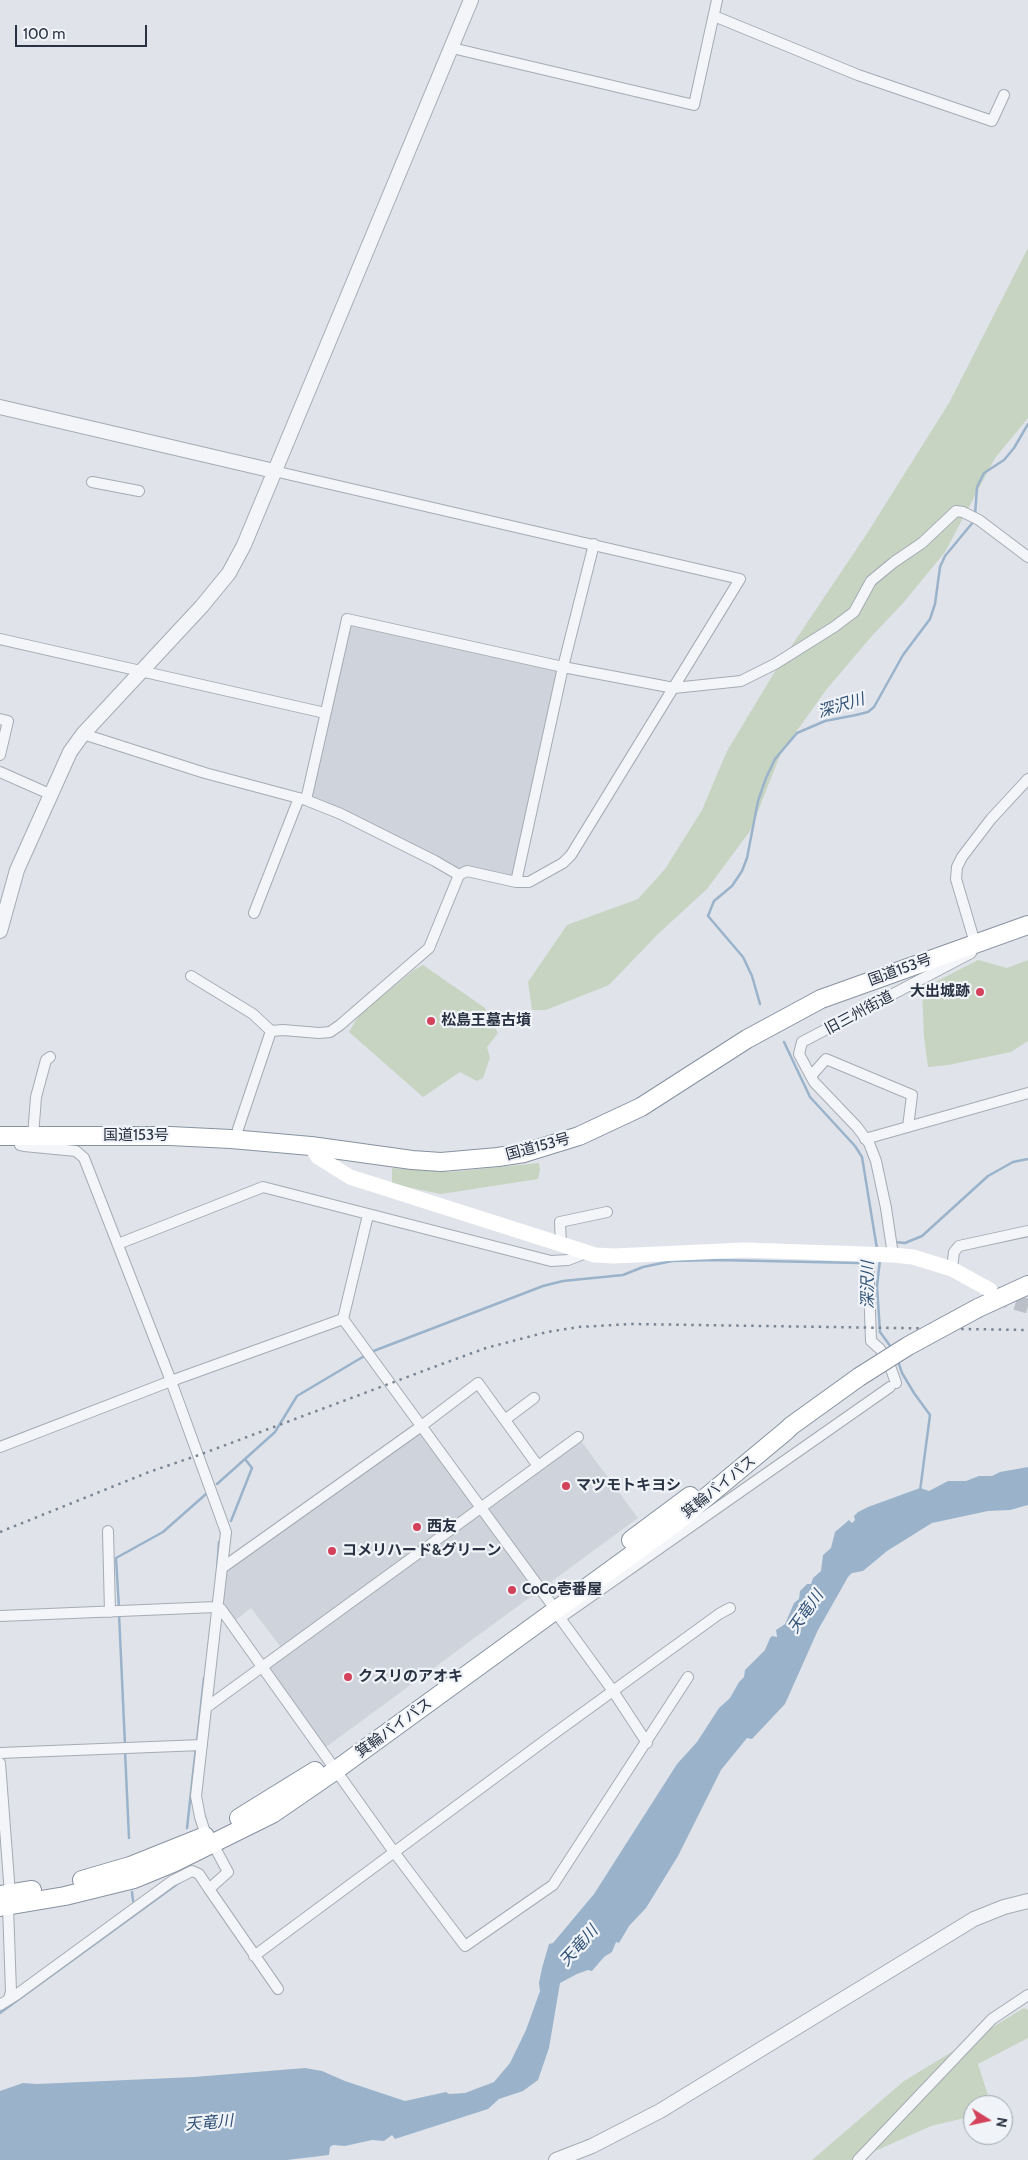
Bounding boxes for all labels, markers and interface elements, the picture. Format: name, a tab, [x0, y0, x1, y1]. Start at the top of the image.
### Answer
scale bar	[18, 15, 150, 47]
text: 100 m	[23, 25, 65, 43]
water label: 深沢川	[815, 690, 867, 722]
street label: 国道153号	[866, 950, 934, 990]
place label: 大出城跡	[910, 983, 970, 1001]
marker: 大出城跡	[974, 986, 986, 998]
street label: 旧三州街道	[822, 987, 896, 1039]
place label: 松島王墓古墳	[441, 1012, 531, 1030]
marker: 松島王墓古墳	[425, 1015, 437, 1027]
street label: 国道153号	[103, 1127, 169, 1145]
street label: 国道153号	[504, 1130, 572, 1164]
water label: 深沢川	[858, 1261, 878, 1309]
street label: 箕輪バイパス	[678, 1452, 760, 1522]
place label: マツモトキヨシ	[576, 1477, 681, 1495]
marker: マツモトキヨシ	[560, 1480, 572, 1492]
place label: 西友	[427, 1518, 457, 1536]
marker: 西友	[411, 1521, 423, 1533]
place label: コメリハード&グリーン	[342, 1542, 501, 1560]
marker: コメリハード&グリーン	[326, 1545, 338, 1557]
place label: CoCo壱番屋	[522, 1581, 602, 1599]
marker: CoCo壱番屋	[506, 1584, 518, 1596]
water label: 天竜川	[784, 1587, 828, 1637]
place label: クスリのアオキ	[358, 1668, 463, 1686]
marker: クスリのアオキ	[342, 1671, 354, 1683]
street label: 箕輪バイパス	[352, 1694, 436, 1762]
water label: 天竜川	[556, 1922, 602, 1970]
north arrow	[963, 2095, 1013, 2145]
water label: 天竜川	[184, 2111, 234, 2135]
text: N	[992, 2116, 1012, 2129]

